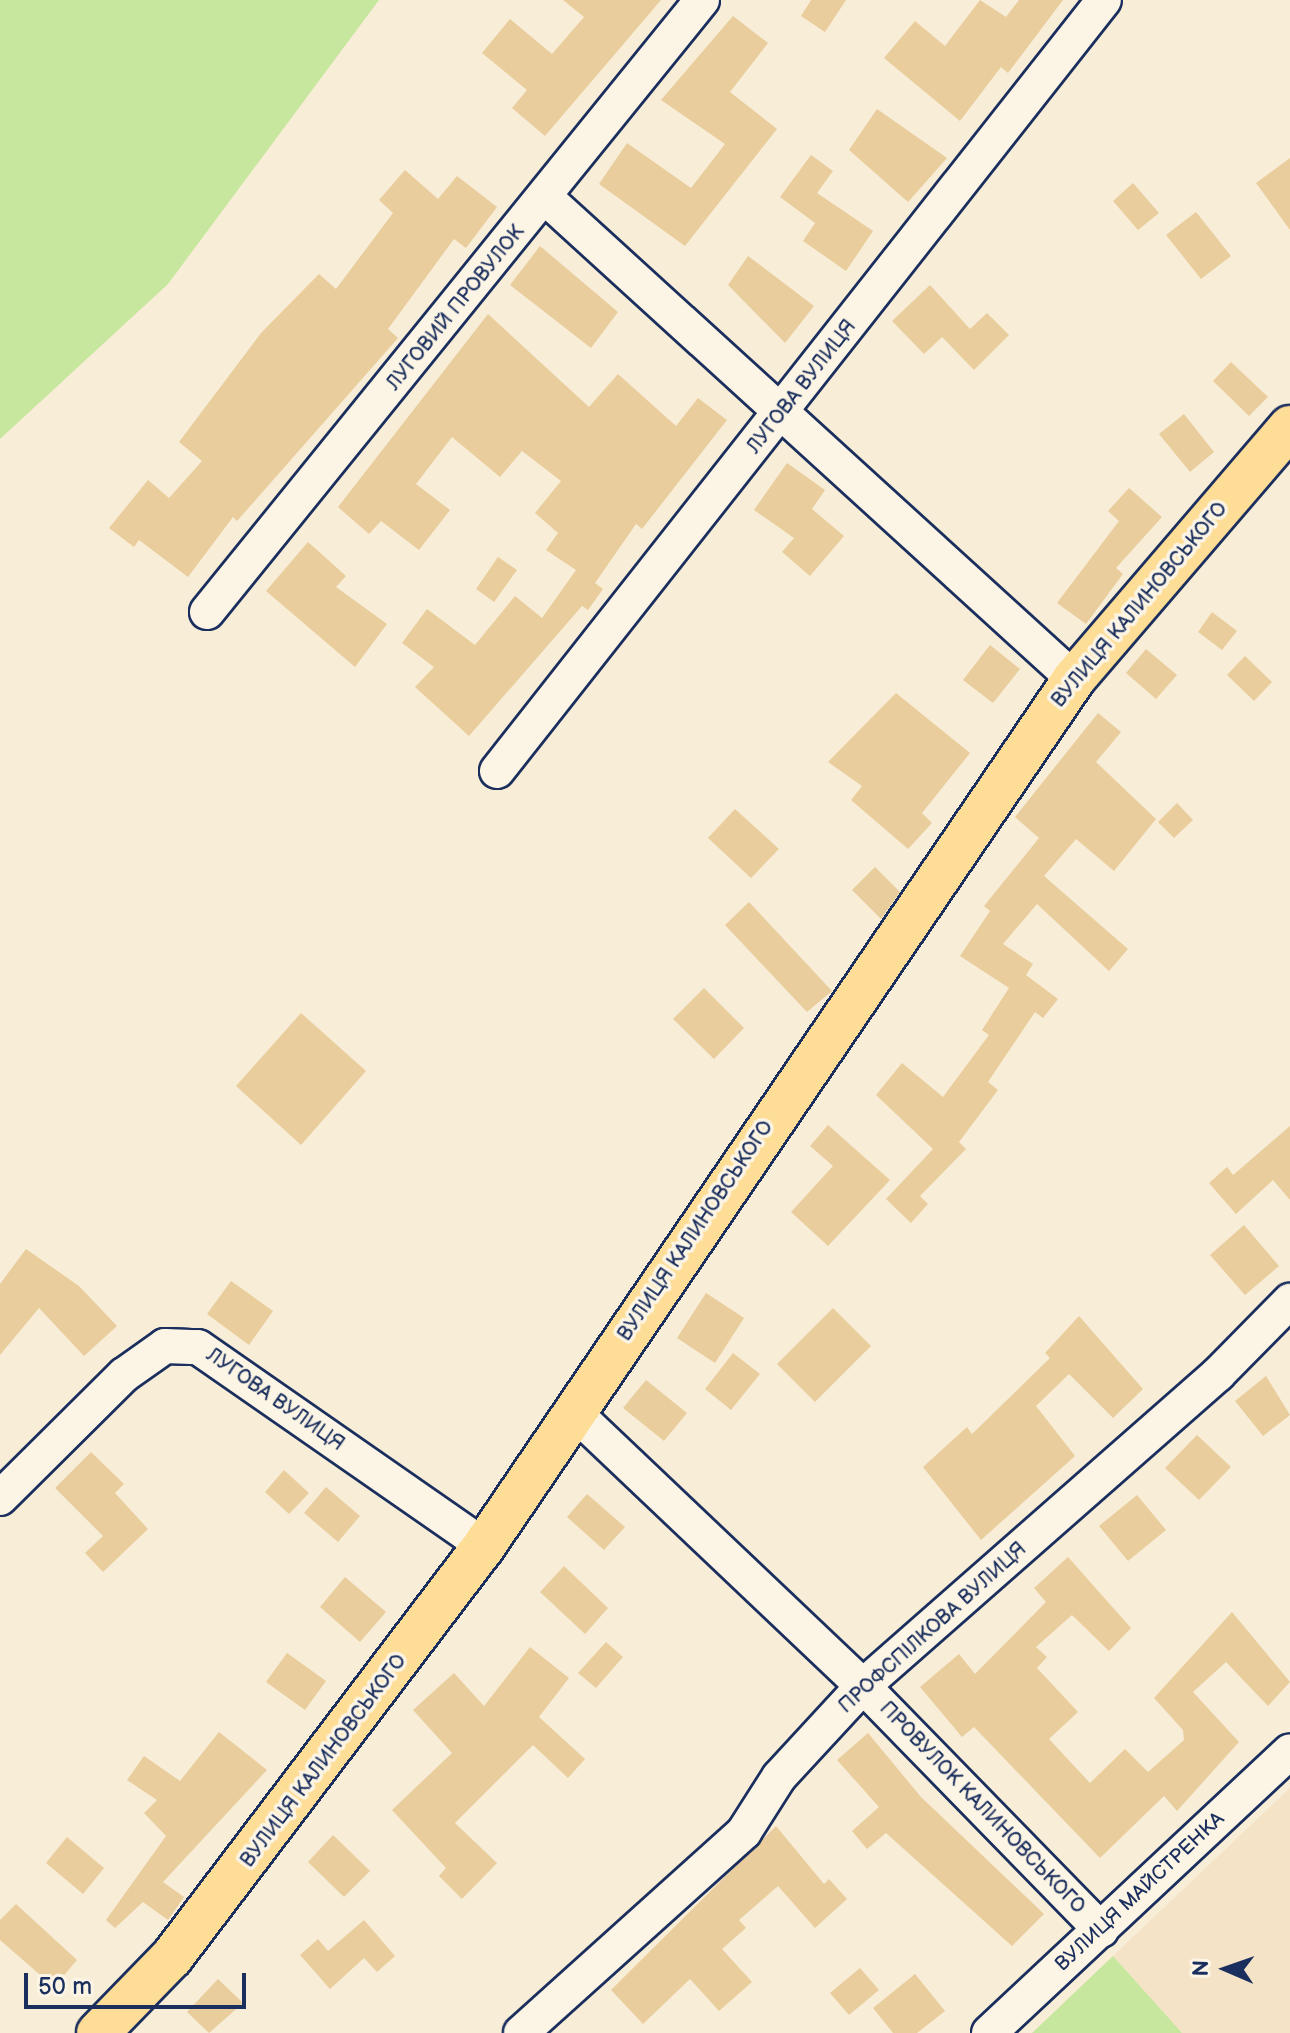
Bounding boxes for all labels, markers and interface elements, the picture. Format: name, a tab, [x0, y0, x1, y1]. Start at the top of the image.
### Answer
street label: ЛУГОВИЙ ПРОВУЛОК	[382, 221, 530, 395]
street label: ЛУГОВА ВУЛИЦЯ	[742, 315, 862, 459]
street label: ВУЛИЦЯ КАЛИНОВСЬКОГО	[1047, 498, 1233, 712]
street label: ВУЛИЦЯ КАЛИНОВСЬКОГО	[613, 1116, 779, 1346]
street label: ЛУГОВА ВУЛИЦЯ	[201, 1343, 349, 1457]
street label: ПРОФСПІЛКОВА ВУЛИЦЯ	[834, 1537, 1032, 1719]
street label: ВУЛИЦЯ КАЛИНОВСЬКОГО	[236, 1650, 412, 1872]
street label: ПРОВУЛОК КАЛИНОВСЬКОГО	[874, 1697, 1090, 1919]
street label: ВУЛИЦЯ МАЙСТРЕНКА	[1051, 1807, 1229, 1977]
north arrow	[1186, 1929, 1266, 2009]
scale bar	[28, 1957, 250, 2007]
text: N	[1188, 1959, 1215, 1977]
text: 50 m	[38, 1972, 92, 2001]

